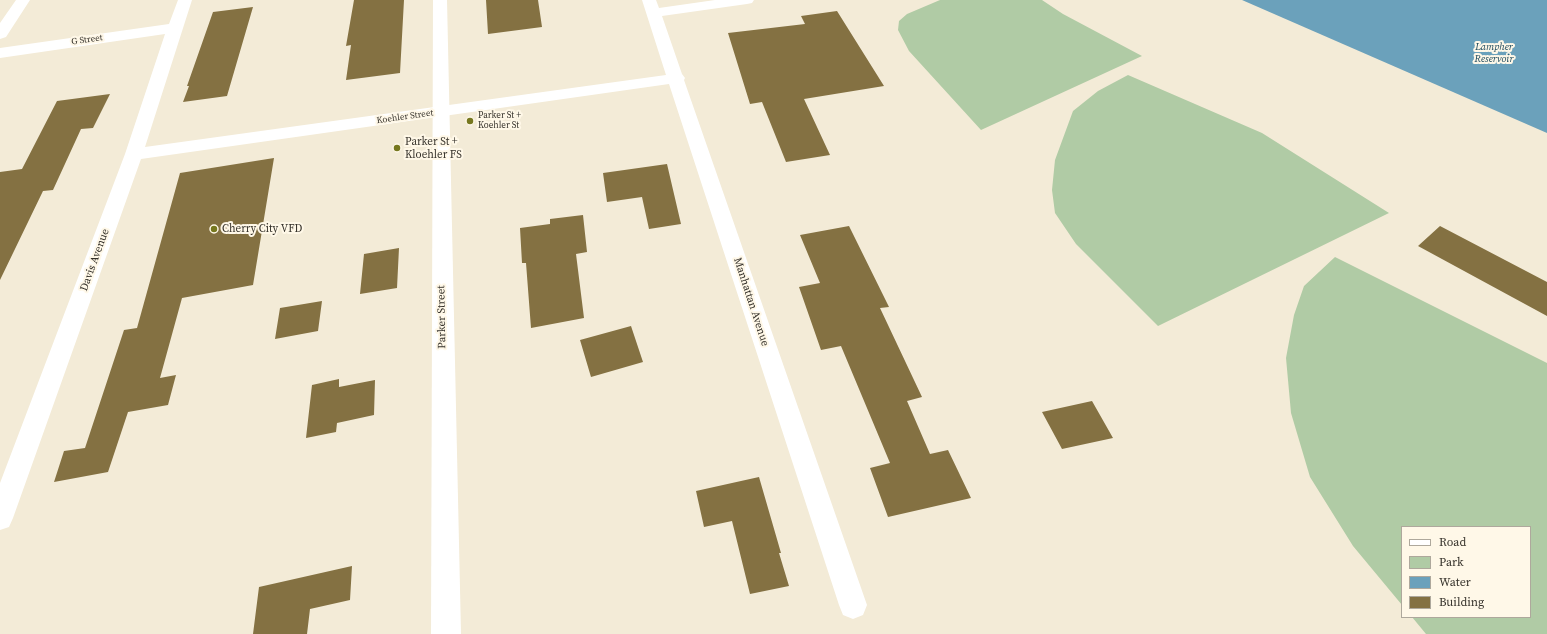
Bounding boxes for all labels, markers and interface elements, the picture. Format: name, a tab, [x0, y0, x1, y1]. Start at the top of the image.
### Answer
street label: G Street	[71, 32, 103, 48]
water label: Lampher Reservoir	[1475, 41, 1513, 64]
street label: Koehler Street	[376, 108, 434, 126]
place label: Parker St + Koehler St	[478, 111, 521, 132]
marker: Parker St + Koehler St	[465, 116, 475, 126]
place label: Parker St + Kloehler FS	[405, 135, 462, 161]
marker: Parker St + Kloehler FS	[392, 143, 402, 153]
place label: Cherry City VFD	[222, 222, 302, 236]
marker: Cherry City VFD	[209, 224, 219, 234]
street label: Davis Avenue	[78, 227, 112, 293]
street label: Manhattan Avenue	[730, 256, 772, 348]
street label: Parker Street	[435, 285, 449, 349]
legend	[1401, 526, 1531, 618]
text: Road	[1439, 534, 1466, 550]
text: Park	[1439, 554, 1464, 570]
text: Water	[1439, 574, 1471, 590]
text: Building	[1439, 594, 1484, 610]

